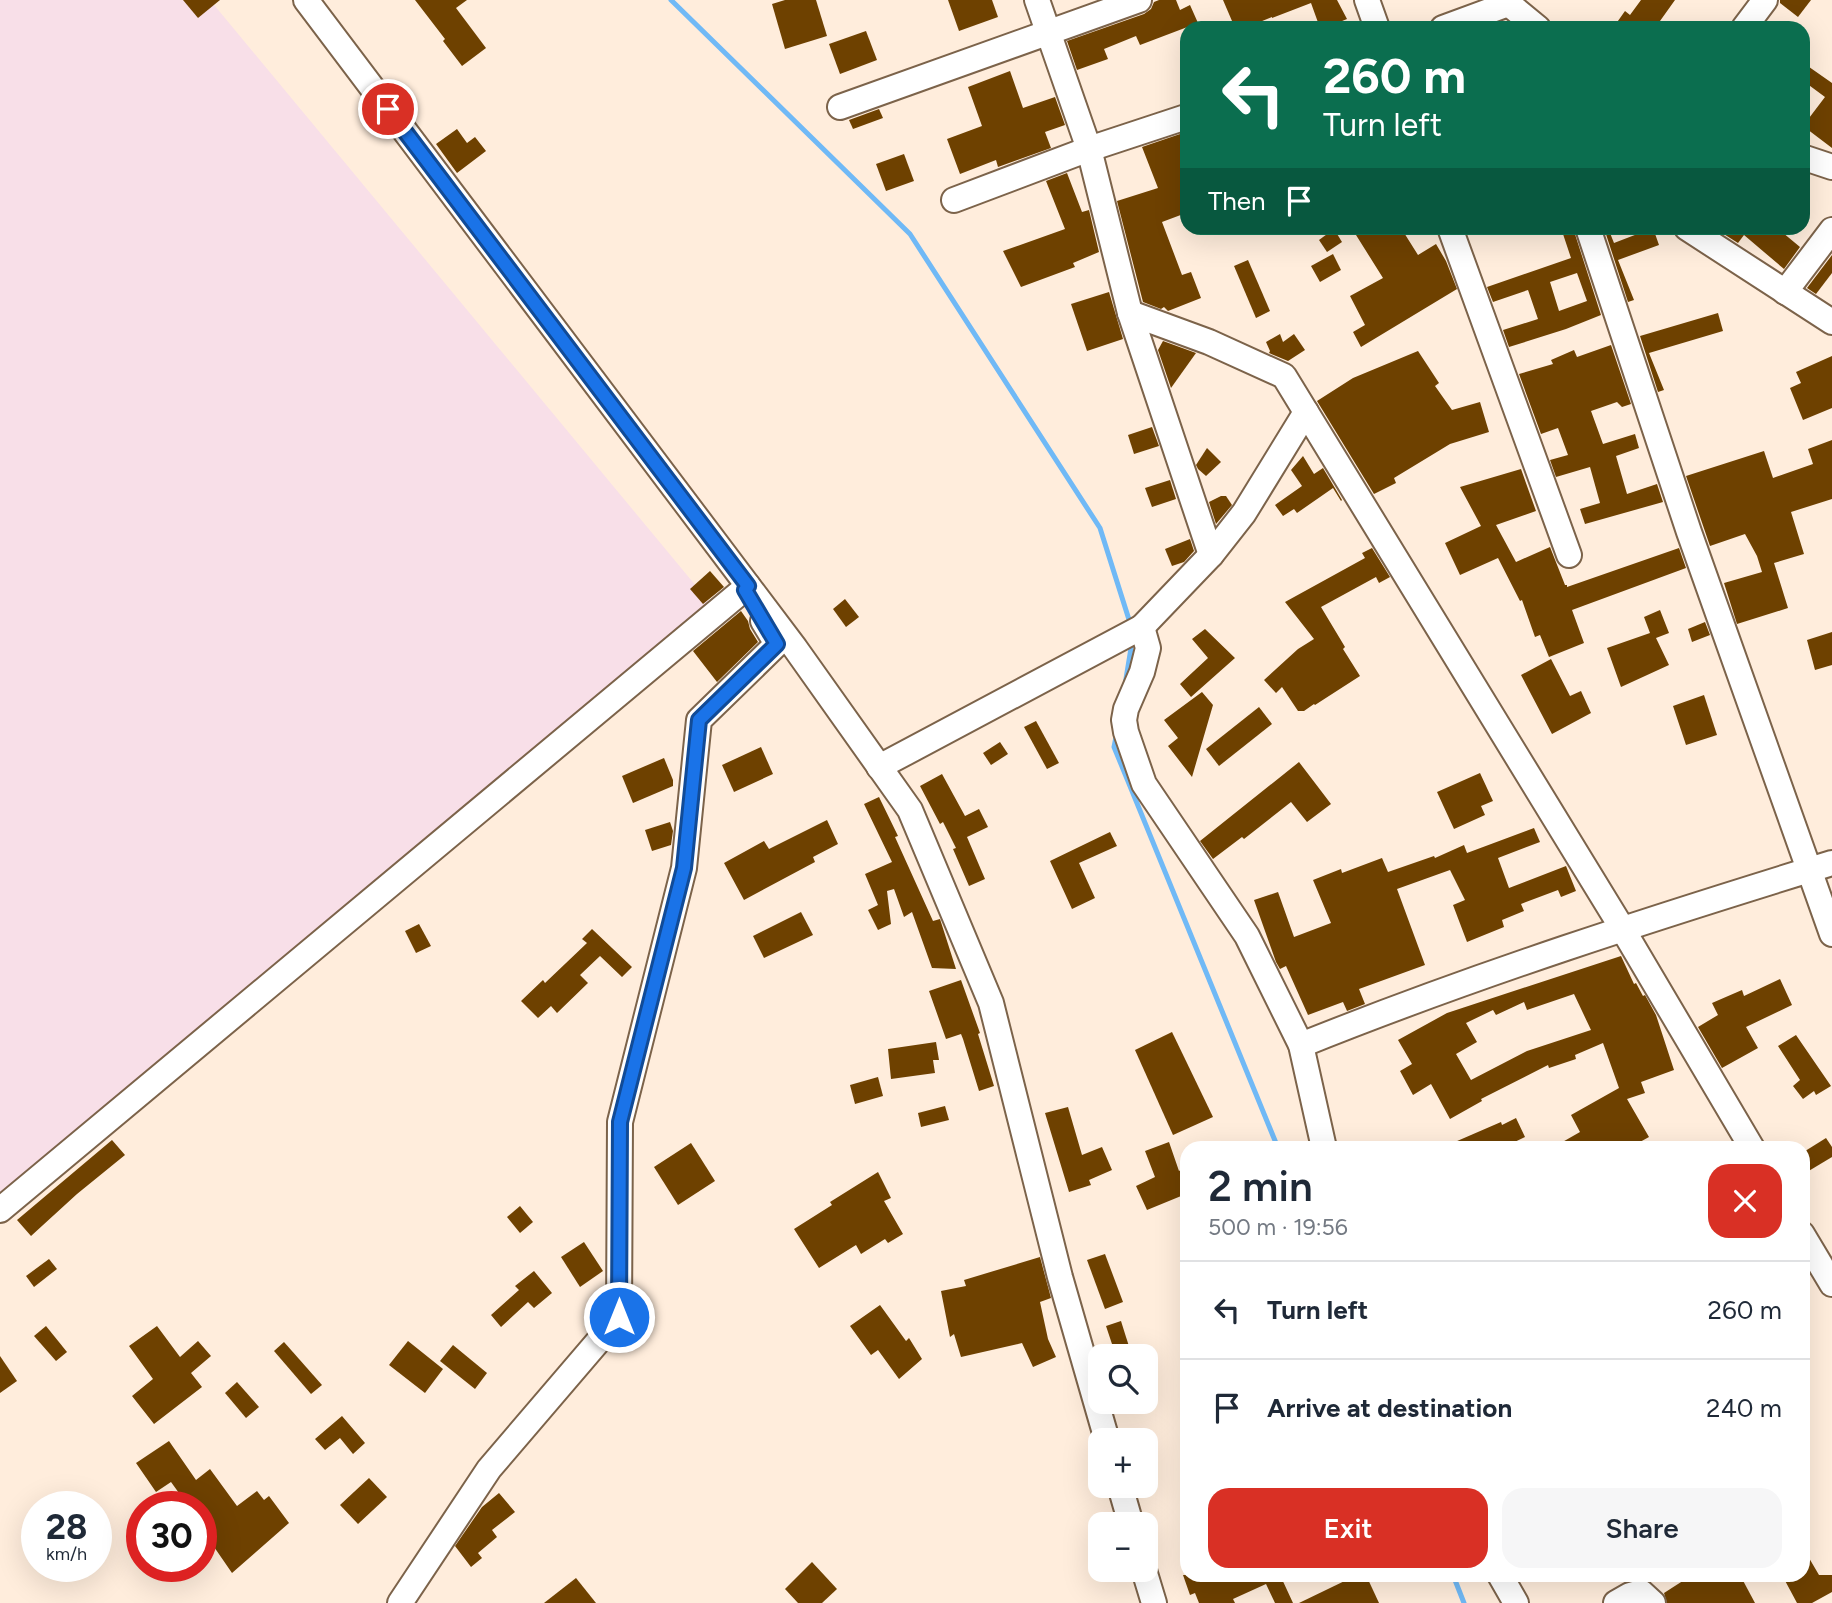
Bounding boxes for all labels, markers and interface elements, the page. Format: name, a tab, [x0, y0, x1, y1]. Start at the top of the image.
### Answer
text: 260 m	[1323, 46, 1466, 105]
icon: left	[1208, 49, 1299, 140]
pin	[358, 79, 418, 139]
icon: arrive	[369, 90, 407, 128]
text: Turn left	[1323, 106, 1442, 144]
icon: arrive	[1280, 182, 1318, 220]
text: Then	[1208, 185, 1266, 217]
text: 2 min	[1208, 1161, 1313, 1212]
button: close	[1708, 1164, 1782, 1238]
text: 500 m · 19:56	[1208, 1213, 1348, 1241]
position arrow	[582, 1280, 656, 1354]
icon: left	[1208, 1291, 1246, 1329]
text: Turn left	[1267, 1294, 1368, 1326]
text: 260 m	[1708, 1294, 1782, 1326]
map controls	[1088, 1344, 1158, 1582]
button: search	[1088, 1344, 1158, 1414]
icon: arrive	[1208, 1389, 1246, 1427]
text: Arrive at destination	[1267, 1392, 1512, 1424]
text: 240 m	[1706, 1392, 1782, 1424]
button: +	[1088, 1428, 1158, 1498]
button: Exit	[1208, 1488, 1488, 1568]
button: Share	[1502, 1488, 1782, 1568]
speed limit sign: 30	[126, 1491, 217, 1582]
text: 28	[46, 1506, 87, 1548]
button: −	[1088, 1512, 1158, 1582]
text: km/h	[46, 1543, 87, 1565]

